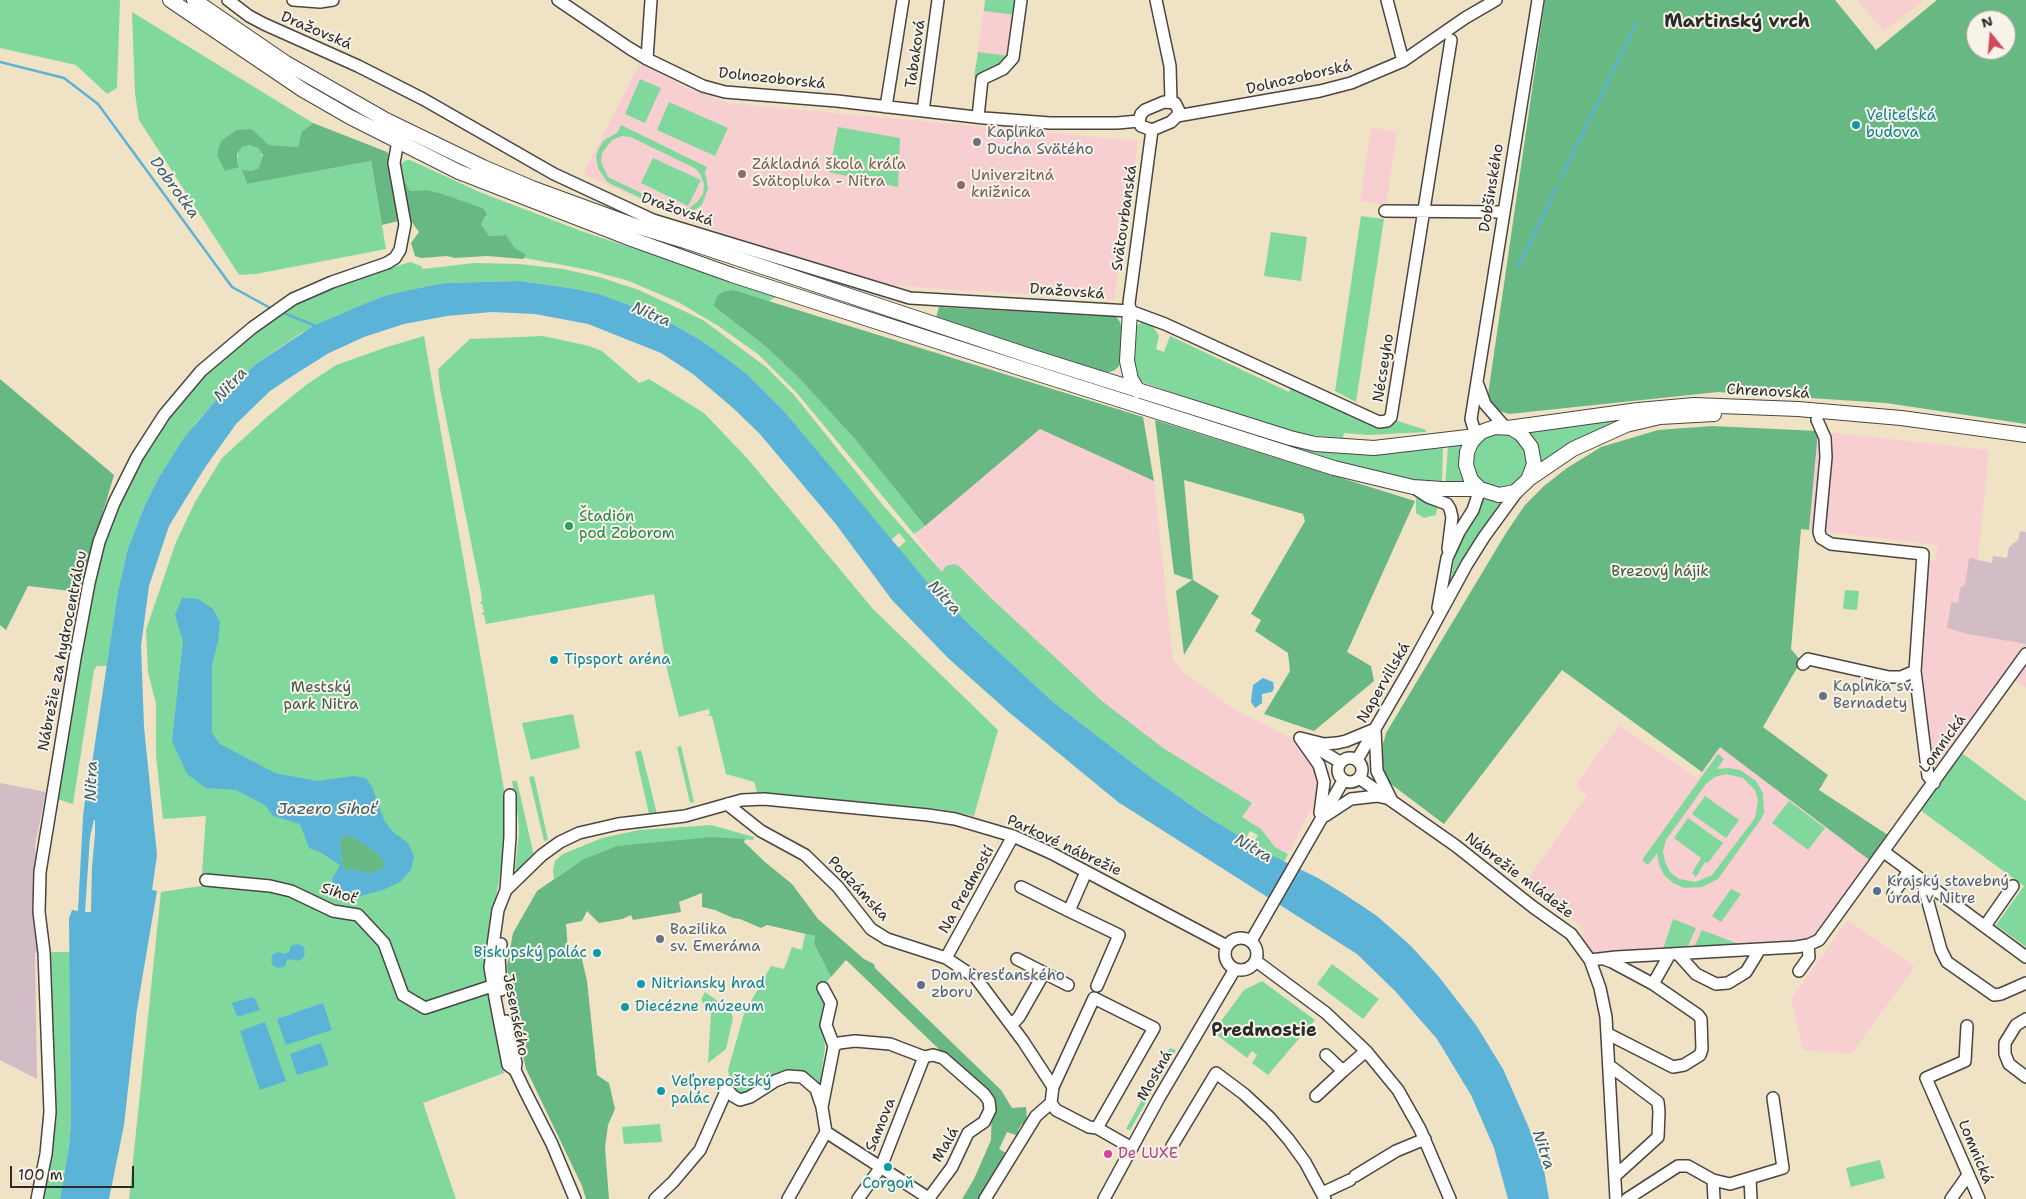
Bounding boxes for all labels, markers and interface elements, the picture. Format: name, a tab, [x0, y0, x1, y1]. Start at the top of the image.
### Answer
street label: Dražovská	[278, 8, 354, 54]
north arrow	[1966, 10, 2016, 60]
district label: Martinský vrch	[1664, 11, 1810, 33]
text: N	[1979, 11, 1995, 32]
street label: Tabaková	[902, 19, 930, 89]
street label: Dolnozoborská	[1245, 57, 1353, 99]
street label: Dolnozoborská	[718, 64, 826, 94]
place label: Veliteľská budova	[1866, 107, 1936, 142]
marker: Veliteľská budova	[1850, 119, 1862, 131]
place label: Kaplnka Ducha Svätého	[987, 124, 1094, 159]
marker: Kaplnka Ducha Svätého	[971, 136, 983, 148]
street label: Dobšinského	[1476, 142, 1508, 234]
water label: Dobrotka	[145, 153, 203, 223]
place label: Základná škola kráľa Svätopluka - Nitra	[752, 156, 906, 191]
street label: Svätourbanská	[1109, 164, 1141, 272]
place label: Univerzitná knižnica	[971, 167, 1054, 202]
marker: Základná škola kráľa Svätopluka - Nitra	[736, 168, 748, 180]
marker: Univerzitná knižnica	[955, 179, 967, 191]
street label: Dražovská	[639, 189, 715, 231]
street label: Dražovská	[1029, 280, 1105, 304]
water label: Nitra	[629, 298, 673, 332]
street label: Nécseyho	[1370, 332, 1398, 404]
water label: Nitra	[210, 364, 252, 406]
street label: Chrenovská	[1726, 381, 1810, 403]
place label: Štadión pod Zoborom	[579, 508, 675, 543]
marker: Štadión pod Zoborom	[563, 520, 575, 532]
street label: Nábrežie za hydrocentrálou	[35, 549, 91, 753]
park label: Brezový hájik	[1611, 563, 1709, 581]
water label: Nitra	[923, 577, 965, 619]
street label: Napervillská	[1354, 640, 1414, 726]
place label: Tipsport aréna	[564, 651, 671, 669]
marker: Tipsport aréna	[548, 654, 560, 666]
place label: Kaplnka sv. Bernadety	[1833, 678, 1914, 713]
park label: Mestský park Nitra	[283, 679, 359, 714]
marker: Kaplnka sv. Bernadety	[1817, 690, 1829, 702]
street label: Lomnická	[1916, 711, 1970, 777]
water label: Nitra	[82, 761, 102, 801]
water label: Jazero Sihoť	[277, 800, 377, 820]
street label: Parkové nábrežie	[1004, 812, 1124, 880]
street label: Nábrežie mládeže	[1461, 829, 1577, 923]
water label: Nitra	[1231, 831, 1275, 867]
street label: Na Predmostí	[935, 843, 999, 937]
street label: Podzámska	[823, 853, 893, 925]
place label: Krajský stavebný úrad v Nitre	[1887, 873, 2009, 908]
street label: Sihoť	[319, 879, 359, 909]
marker: Krajský stavebný úrad v Nitre	[1871, 885, 1883, 897]
place label: Bazilika sv. Emeráma	[670, 921, 760, 956]
marker: Bazilika sv. Emeráma	[654, 933, 666, 945]
place label: Biskupský palác	[474, 944, 587, 962]
marker: Biskupský palác	[591, 947, 603, 959]
place label: Dom kresťanského zboru	[931, 967, 1065, 1002]
street label: Jesenského	[498, 972, 532, 1058]
place label: Nitriansky hrad	[651, 975, 765, 993]
marker: Nitriansky hrad	[635, 978, 647, 990]
marker: Dom kresťanského zboru	[915, 979, 927, 991]
place label: Diecézne múzeum	[635, 998, 764, 1016]
marker: Diecézne múzeum	[619, 1001, 631, 1013]
district label: Predmostie	[1211, 1020, 1317, 1042]
street label: Mostná	[1133, 1048, 1177, 1104]
place label: Veľprepoštský palác	[671, 1073, 771, 1108]
marker: Veľprepoštský palác	[655, 1085, 667, 1097]
street label: Samova	[862, 1096, 900, 1154]
street label: Lomnická	[1954, 1117, 1996, 1187]
street label: Malá	[929, 1124, 963, 1166]
water label: Nitra	[1527, 1128, 1559, 1172]
place label: De LUXE	[1118, 1145, 1178, 1163]
marker: De LUXE	[1102, 1148, 1114, 1160]
scale bar	[12, 1156, 136, 1188]
marker: Corgoň	[882, 1161, 894, 1173]
text: 100 m	[18, 1165, 63, 1185]
place label: Corgoň	[862, 1175, 914, 1193]

